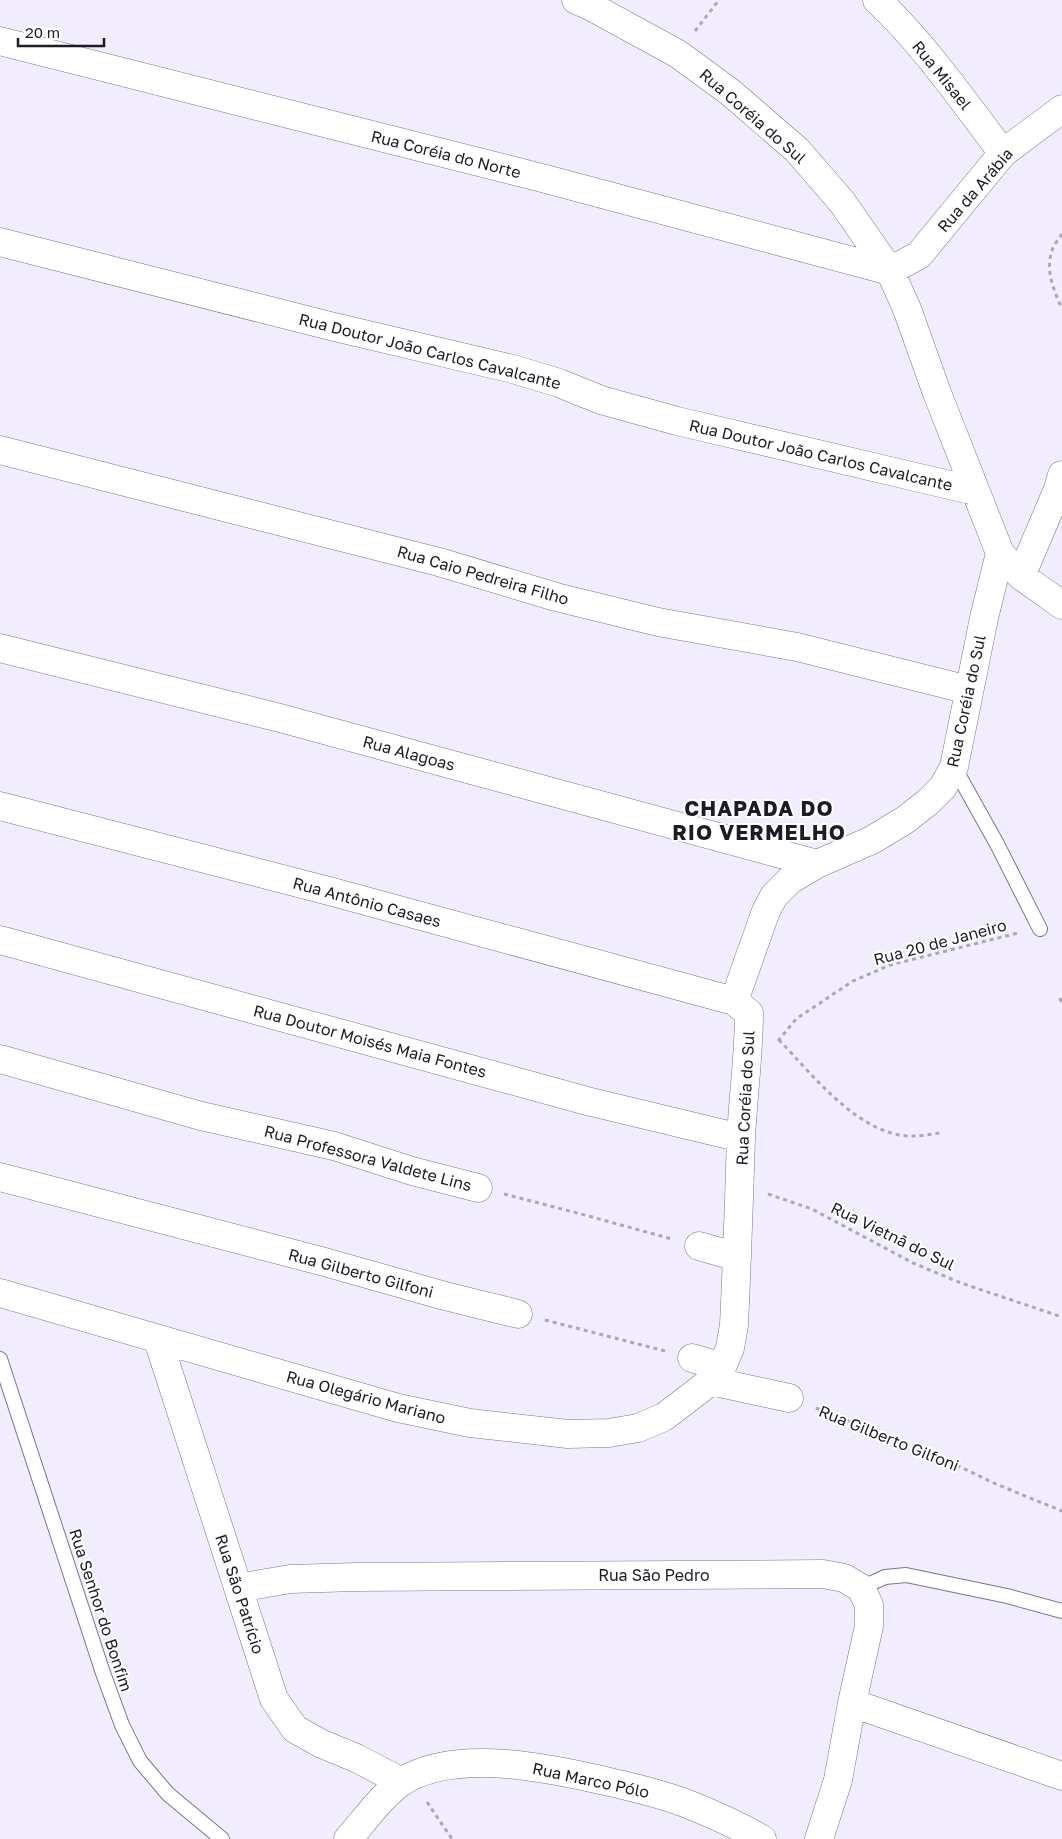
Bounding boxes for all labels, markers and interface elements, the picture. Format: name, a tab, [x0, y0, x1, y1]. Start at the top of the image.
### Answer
scale bar	[18, 15, 104, 47]
text: 20 m	[25, 23, 60, 41]
street label: Rua Misael	[908, 36, 976, 114]
street label: Rua Coréia do Sul	[696, 64, 810, 168]
street label: Rua Coréia do Norte	[369, 126, 523, 182]
street label: Rua da Arábia	[933, 144, 1017, 236]
street label: Rua Doutor João Carlos Cavalcante	[297, 309, 563, 393]
street label: Rua Doutor João Carlos Cavalcante	[687, 415, 955, 495]
street label: Rua Caio Pedreira Filho	[395, 541, 571, 609]
street label: Rua Coréia do Sul	[942, 633, 990, 769]
street label: Rua Alagoas	[361, 731, 457, 775]
district label: CHAPADA DO RIO VERMELHO	[672, 795, 846, 845]
street label: Rua Antônio Casaes	[291, 873, 443, 931]
street label: Rua 20 de Janeiro	[871, 915, 1009, 969]
street label: Rua Doutor Moisés Maia Fontes	[251, 1000, 489, 1082]
street label: Rua Coréia do Sul	[731, 1030, 759, 1166]
street label: Rua Professora Valdete Lins	[262, 1121, 474, 1195]
street label: Rua Vietnã do Sul	[828, 1197, 958, 1275]
street label: Rua Gilberto Gilfoni	[286, 1244, 436, 1302]
street label: Rua Olegário Mariano	[284, 1366, 448, 1428]
street label: Rua Gilberto Gilfoni	[816, 1401, 962, 1475]
street label: Rua Senhor do Bonfim	[65, 1526, 137, 1694]
street label: Rua São Patrício	[211, 1532, 269, 1656]
street label: Rua São Pedro	[598, 1565, 710, 1585]
street label: Rua Marco Pólo	[531, 1758, 651, 1802]

